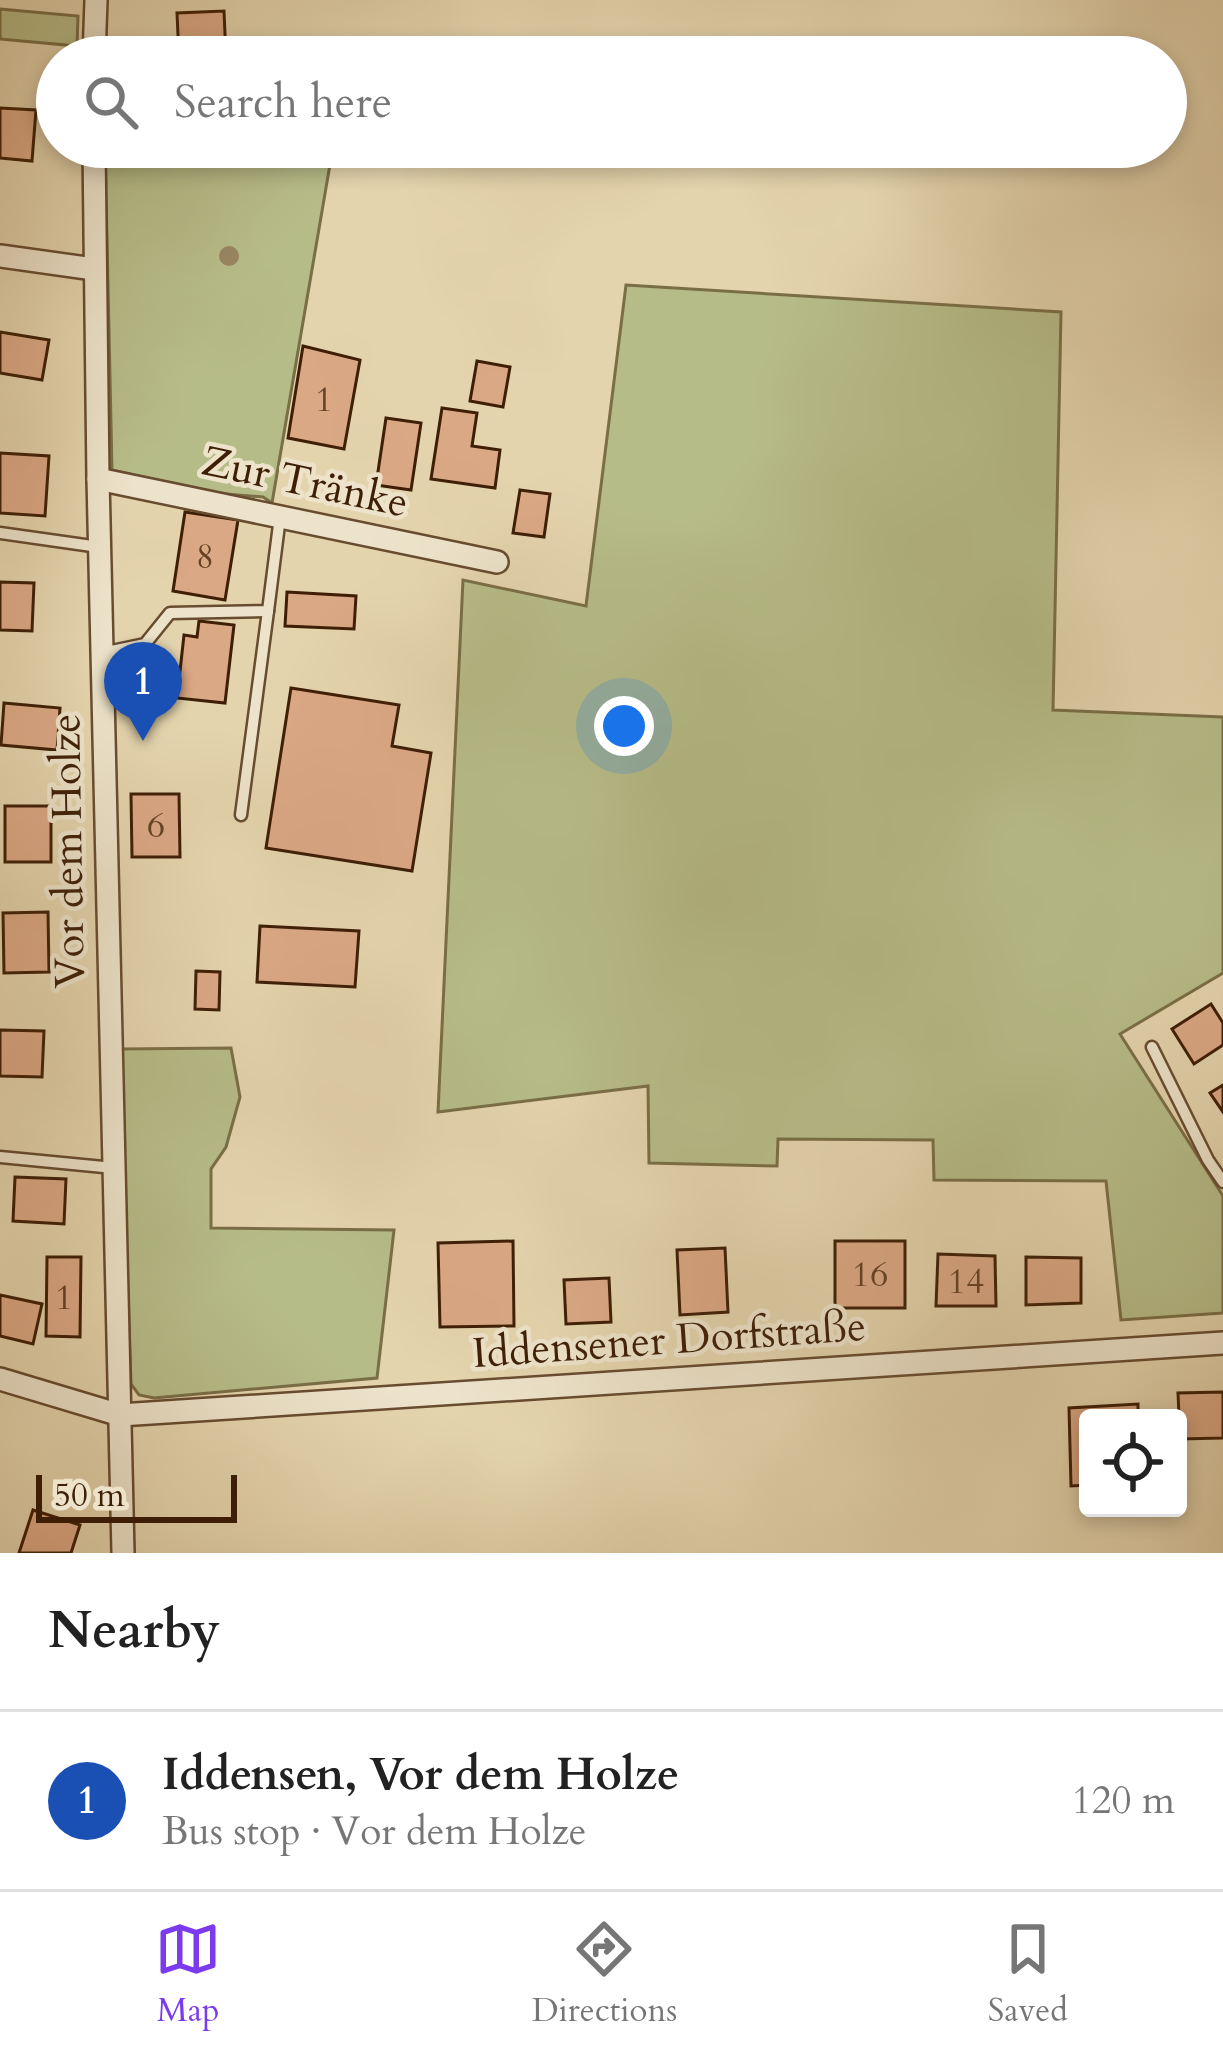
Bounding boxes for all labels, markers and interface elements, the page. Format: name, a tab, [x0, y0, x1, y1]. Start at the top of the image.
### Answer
search box	[36, 36, 1187, 168]
icon: search	[78, 69, 144, 135]
text: Search here	[174, 72, 392, 133]
house number: 1	[315, 375, 333, 424]
street label: Zur Tränke	[197, 432, 413, 532]
house number: 8	[196, 532, 214, 581]
pin: 1	[104, 642, 182, 741]
your location	[594, 696, 654, 756]
street label: Vor dem Holze	[37, 713, 99, 989]
house number: 6	[147, 801, 165, 850]
house number: 16	[852, 1250, 888, 1299]
house number: 14	[948, 1257, 984, 1306]
house number: 1	[55, 1273, 73, 1322]
street label: Iddensener Dorfstraße	[470, 1298, 868, 1382]
map controls	[1079, 1409, 1187, 1517]
button: locate	[1079, 1409, 1187, 1517]
scale bar	[36, 1469, 237, 1522]
text: 50 m	[54, 1473, 125, 1518]
text: Nearby	[48, 1596, 220, 1666]
text: Iddensen, Vor dem Holze	[162, 1744, 679, 1805]
text: 1	[77, 1774, 97, 1827]
text: 120 m	[1072, 1774, 1175, 1827]
text: Bus stop · Vor dem Holze	[162, 1805, 587, 1858]
tab: Map	[155, 1916, 221, 2033]
tab: Directions	[532, 1916, 677, 2033]
tab: Saved	[988, 1916, 1068, 2033]

